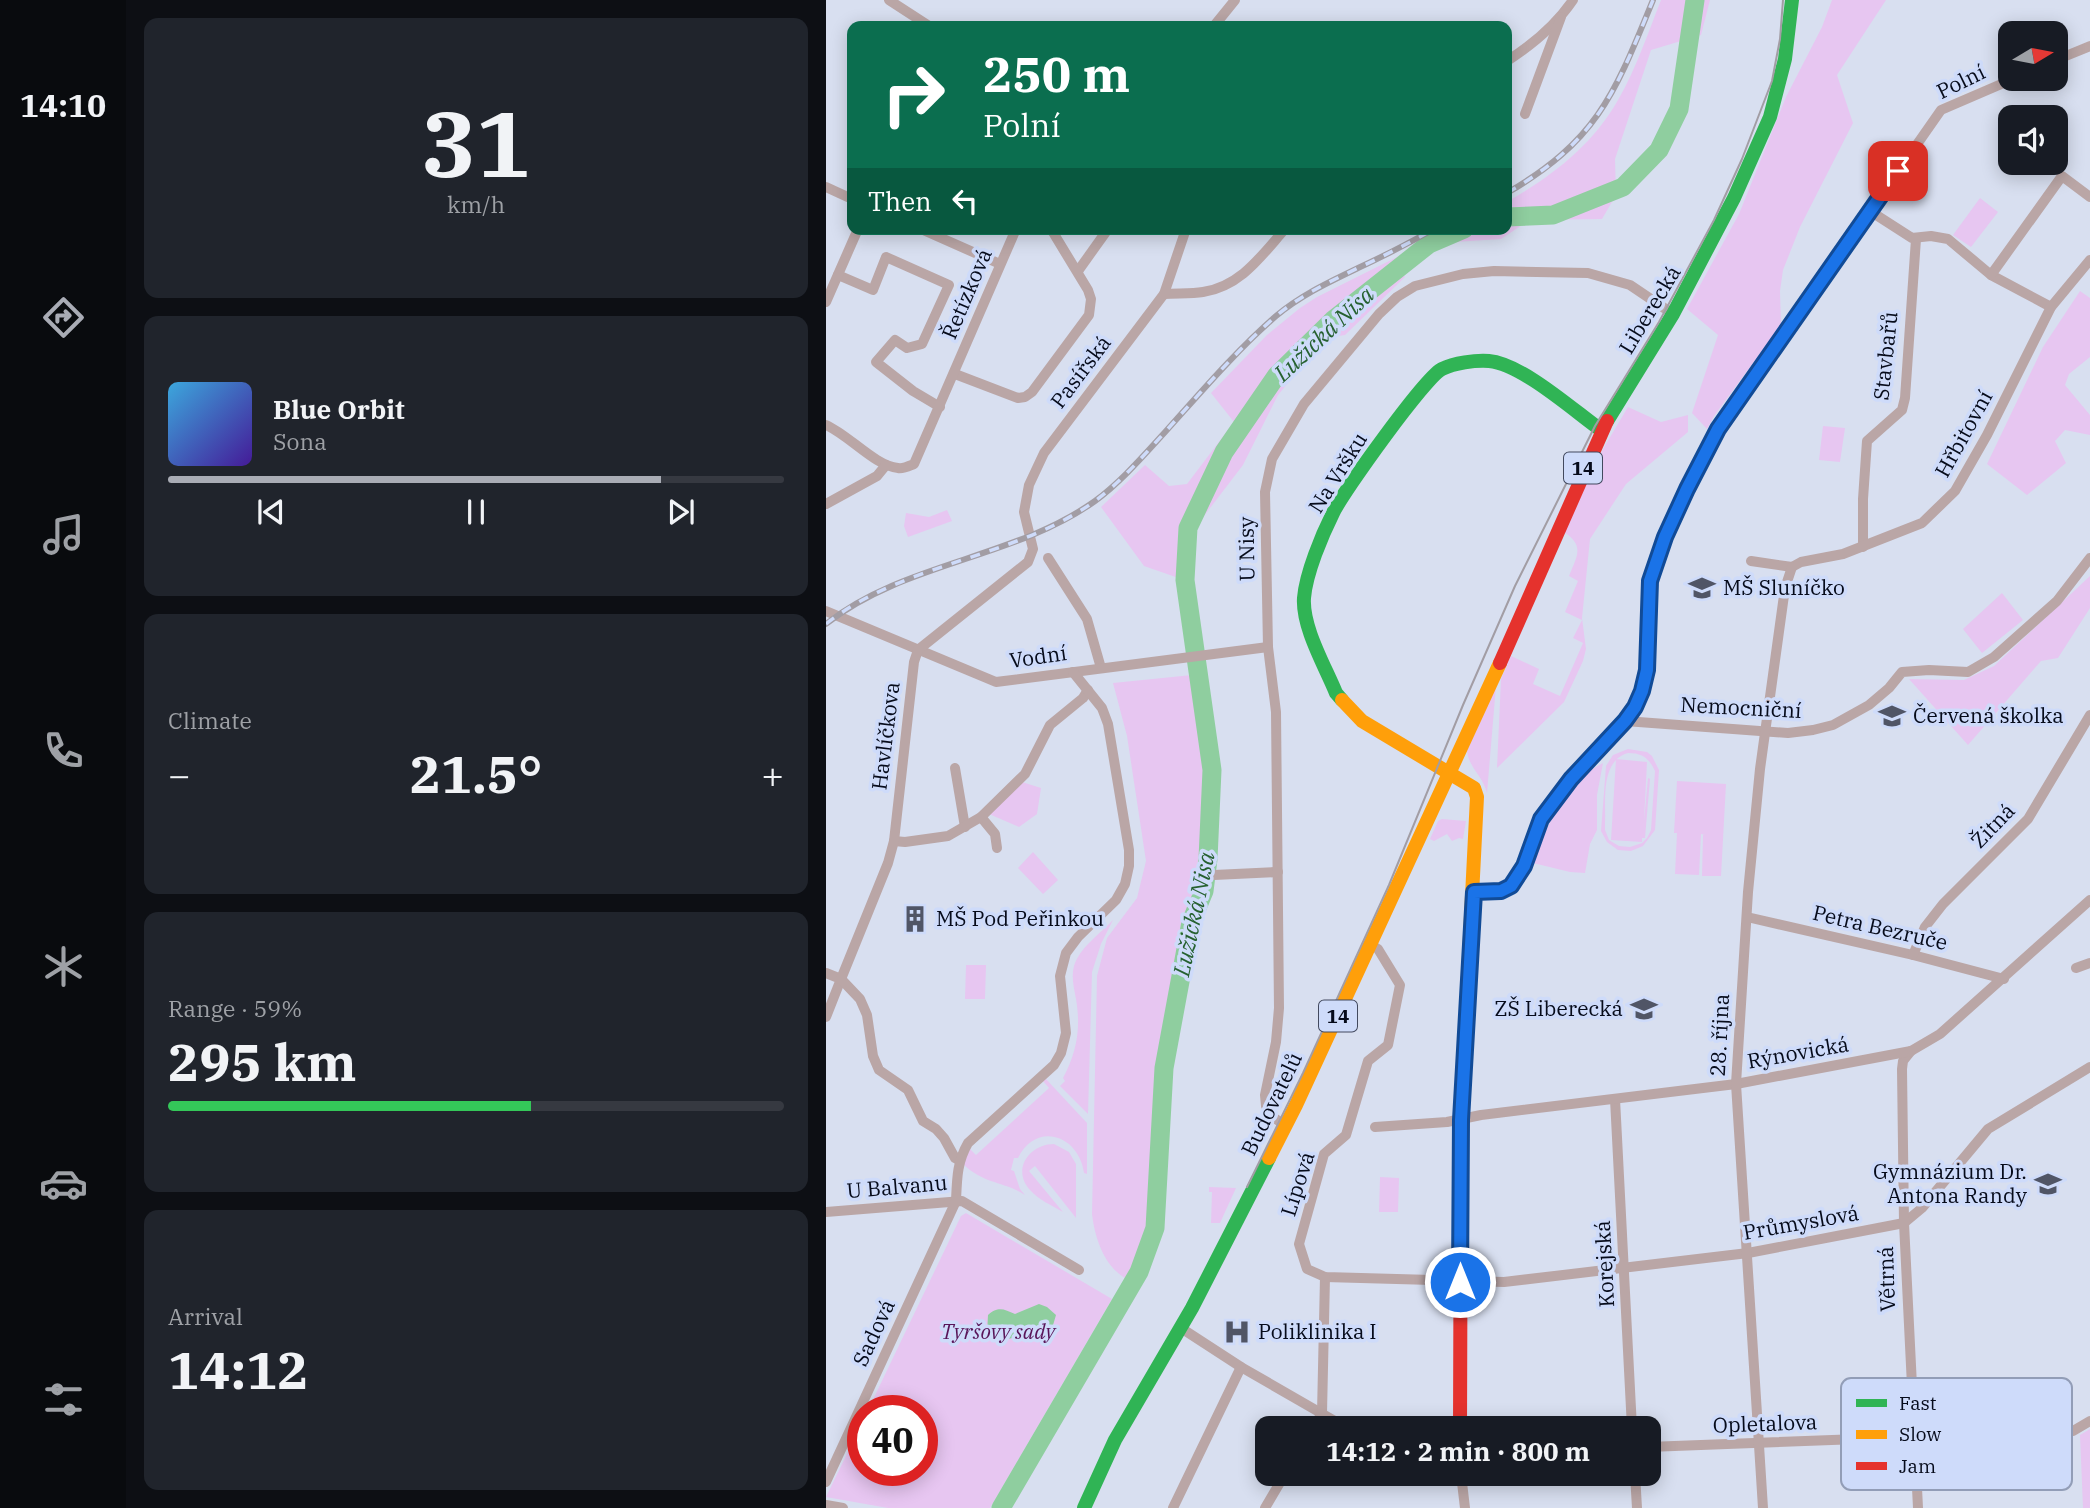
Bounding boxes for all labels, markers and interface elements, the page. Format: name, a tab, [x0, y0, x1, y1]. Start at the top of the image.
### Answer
north arrow	[1998, 21, 2068, 91]
map controls	[1998, 21, 2068, 175]
text: 250 m	[983, 42, 1130, 105]
icon: right	[868, 49, 959, 140]
street label: Polní	[1932, 57, 1990, 105]
text: 14:10	[20, 84, 106, 126]
text: 31	[421, 84, 531, 202]
text: Polní	[983, 104, 1061, 146]
button: sound	[1998, 105, 2068, 175]
pin	[1868, 141, 1928, 201]
icon: arrive	[1879, 152, 1917, 190]
icon: left	[946, 182, 984, 220]
text: Then	[868, 184, 932, 218]
text: km/h	[447, 189, 505, 219]
street label: Řetízková	[934, 244, 998, 343]
street label: Liberecká	[1612, 260, 1686, 359]
water label: Lužická Nisa	[1266, 279, 1380, 388]
icon: directions	[39, 293, 88, 342]
street label: Stavbařů	[1866, 310, 1904, 402]
street label: Pasířská	[1044, 329, 1117, 414]
street label: Hřbitovní	[1928, 385, 1998, 482]
text: Blue Orbit	[273, 392, 405, 426]
text: Sona	[273, 426, 327, 456]
street label: Na Vršku	[1301, 427, 1373, 518]
road number: 14	[1564, 453, 1602, 484]
icon: previous	[252, 493, 290, 531]
icon: pause	[457, 493, 495, 531]
icon: next	[662, 493, 700, 531]
icon: music	[39, 510, 88, 559]
street label: U Nisy	[1231, 516, 1261, 582]
school or university icon: MŠ Sluníčko	[1687, 573, 1717, 603]
place label: MŠ Sluníčko	[1723, 573, 1845, 601]
street label: Vodní	[1007, 638, 1068, 674]
street label: Havlíčkova	[864, 680, 906, 792]
street label: Nemocniční	[1680, 690, 1802, 724]
school or university icon: Červená školka	[1877, 701, 1907, 731]
place label: Červená školka	[1913, 701, 2064, 729]
text: Climate	[168, 705, 252, 735]
icon: phone	[39, 726, 88, 775]
text: 21.5°	[410, 740, 542, 807]
text: −	[168, 750, 191, 799]
text: +	[761, 750, 784, 799]
street label: Žitná	[1964, 797, 2021, 854]
water label: Lužická Nisa	[1165, 848, 1221, 980]
street label: Petra Bezruče	[1810, 898, 1950, 956]
building icon: MŠ Pod Peřinkou	[900, 904, 930, 934]
place label: MŠ Pod Peřinkou	[936, 904, 1104, 932]
icon: climate	[39, 942, 88, 991]
text: Range · 59%	[168, 993, 302, 1023]
street label: 28. října	[1703, 993, 1735, 1077]
place label: ZŠ Liberecká	[1494, 994, 1623, 1022]
school or university icon: ZŠ Liberecká	[1629, 994, 1659, 1024]
road number: 14	[1319, 1000, 1357, 1032]
text: 295 km	[168, 1028, 357, 1095]
street label: Rýnovická	[1745, 1029, 1851, 1075]
street label: Budovatelů	[1234, 1047, 1308, 1160]
street label: Lípová	[1274, 1148, 1321, 1220]
place label: Gymnázium Dr. Antona Randy	[1873, 1157, 2028, 1209]
icon: car	[39, 1159, 88, 1208]
street label: U Balvanu	[845, 1168, 948, 1204]
school or university icon: Gymnázium Dr. Antona Randy	[2033, 1169, 2063, 1199]
street label: Průmyslová	[1741, 1198, 1861, 1246]
street label: Korejská	[1588, 1220, 1620, 1308]
position arrow	[1423, 1245, 1497, 1319]
street label: Větrná	[1871, 1246, 1901, 1312]
street label: Sadová	[845, 1295, 901, 1370]
text: Arrival	[168, 1301, 243, 1331]
park label: Tyršovy sady	[941, 1317, 1058, 1345]
hospital icon: Poliklinika I	[1222, 1317, 1252, 1347]
place label: Poliklinika I	[1258, 1317, 1377, 1345]
text: 14:12	[168, 1336, 309, 1403]
icon: filters	[39, 1375, 88, 1424]
legend	[1841, 1378, 2072, 1490]
text: Fast	[1899, 1391, 1937, 1415]
speed limit sign: 40	[847, 1395, 938, 1486]
street label: Opletalova	[1712, 1407, 1818, 1439]
text: Slow	[1899, 1422, 1941, 1446]
text: 14:12 · 2 min · 800 m	[1326, 1434, 1590, 1468]
text: Jam	[1899, 1454, 1936, 1478]

